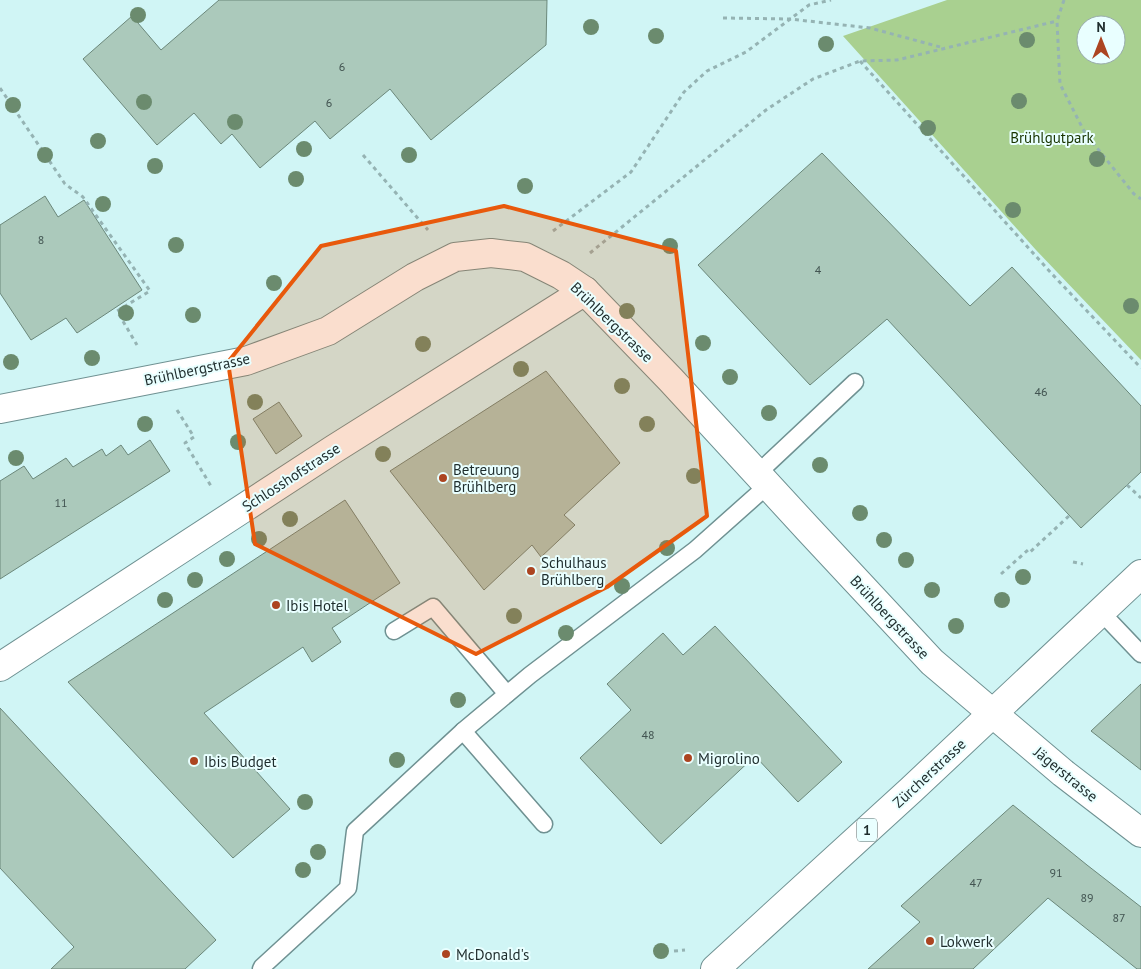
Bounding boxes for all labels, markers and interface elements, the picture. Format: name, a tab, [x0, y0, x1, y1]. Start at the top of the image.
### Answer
north arrow	[1076, 15, 1126, 65]
text: N	[1096, 18, 1106, 36]
house number: 6	[339, 59, 345, 74]
house number: 6	[326, 95, 332, 110]
park label: Brühlgutpark	[1010, 128, 1095, 147]
house number: 8	[38, 232, 44, 247]
house number: 4	[815, 262, 822, 277]
street label: Brühlbergstrasse	[567, 278, 657, 366]
street label: Brühlbergstrasse	[142, 349, 252, 389]
house number: 46	[1034, 384, 1048, 399]
street label: Schlosshofstrasse	[238, 438, 344, 516]
place label: Betreuung Brühlberg	[453, 460, 520, 496]
marker: Betreuung Brühlberg	[437, 472, 449, 484]
house number: 11	[54, 495, 68, 510]
place label: Schulhaus Brühlberg	[541, 553, 606, 589]
marker: Schulhaus Brühlberg	[525, 565, 537, 577]
street label: Brühlbergstrasse	[846, 571, 934, 663]
place label: Ibis Hotel	[286, 596, 348, 615]
marker: Ibis Hotel	[270, 599, 282, 611]
house number: 48	[641, 727, 655, 742]
street label: Zürcherstrasse	[888, 734, 970, 812]
street label: Jägerstrasse	[1029, 742, 1102, 806]
place label: Migrolino	[698, 749, 760, 768]
place label: Ibis Budget	[204, 752, 276, 771]
marker: Migrolino	[682, 752, 694, 764]
marker: Ibis Budget	[188, 755, 200, 767]
road number: 1	[857, 818, 877, 842]
house number: 91	[1049, 865, 1063, 880]
house number: 47	[969, 875, 983, 890]
house number: 89	[1080, 890, 1094, 905]
house number: 87	[1112, 910, 1126, 925]
place label: Lokwerk	[940, 932, 994, 951]
marker: Lokwerk	[924, 935, 936, 947]
place label: McDonald's	[456, 945, 529, 964]
marker: McDonald's	[440, 948, 452, 960]

